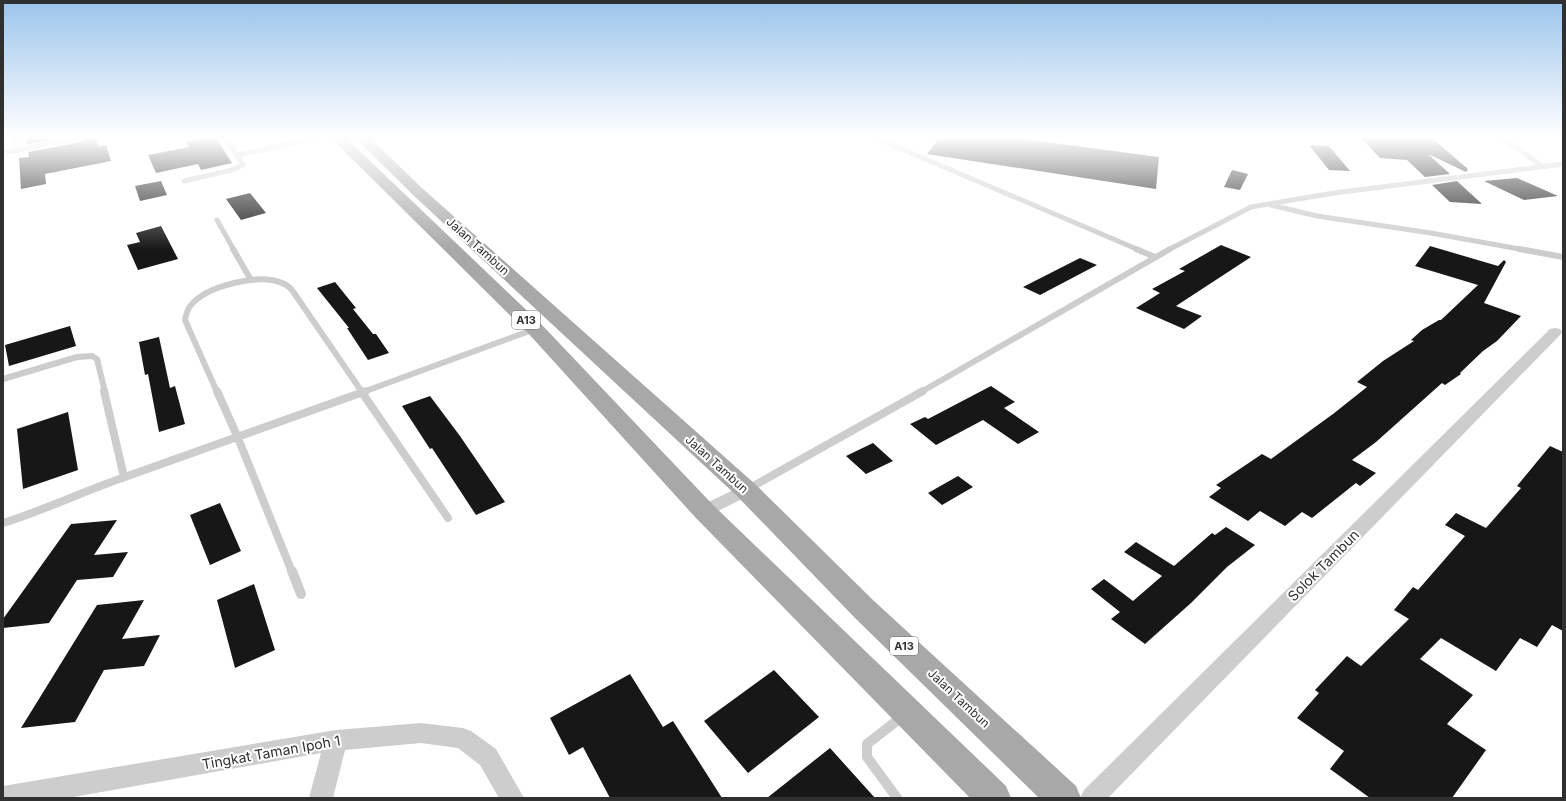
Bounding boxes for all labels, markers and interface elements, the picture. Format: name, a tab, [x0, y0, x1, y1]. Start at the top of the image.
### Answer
street label: Jalan Tambun	[443, 214, 513, 278]
road number: A13	[512, 311, 540, 329]
street label: Jalan Tambun	[682, 432, 752, 496]
street label: Solok Tambun	[1284, 526, 1362, 604]
road number: A13	[890, 637, 918, 655]
street label: Jalan Tambun	[925, 665, 993, 731]
street label: Tingkat Taman Ipoh 1	[200, 731, 342, 773]

